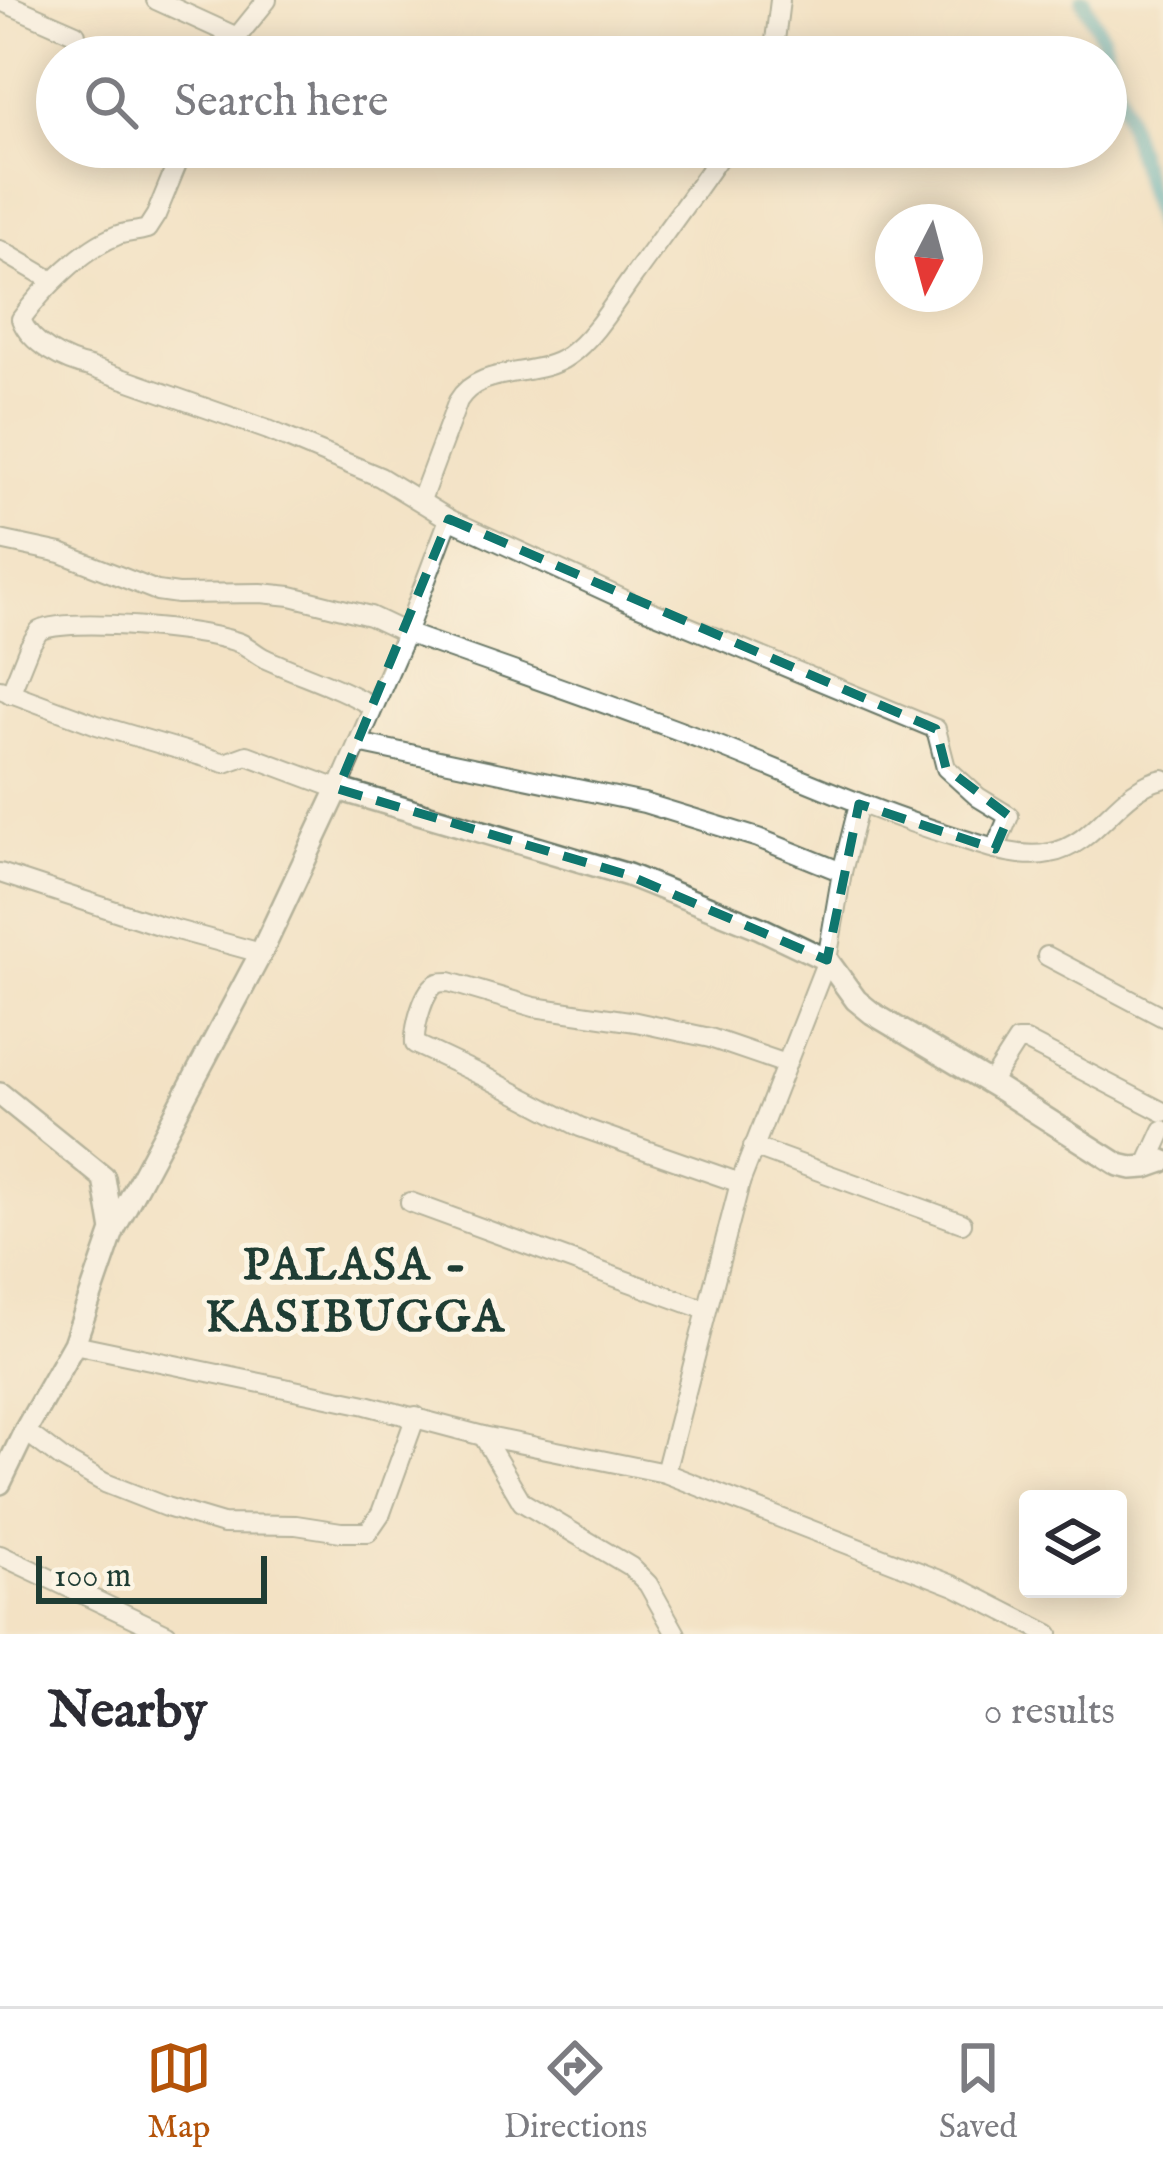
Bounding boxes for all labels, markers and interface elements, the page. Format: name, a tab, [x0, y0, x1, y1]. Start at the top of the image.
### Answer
search box	[36, 36, 1127, 168]
icon: search	[78, 69, 144, 135]
text: Search here	[174, 74, 388, 131]
north arrow	[875, 204, 983, 312]
district label: PALASA - KASIBUGGA	[206, 1238, 506, 1347]
map controls	[1019, 1490, 1127, 1598]
button: layers	[1019, 1490, 1127, 1598]
scale bar	[36, 1550, 267, 1603]
text: 100 m	[54, 1556, 131, 1598]
text: Nearby	[48, 1680, 207, 1745]
text: 0 results	[983, 1688, 1115, 1737]
tab: Map	[146, 2035, 212, 2149]
tab: Directions	[504, 2035, 647, 2149]
tab: Saved	[939, 2035, 1017, 2149]

